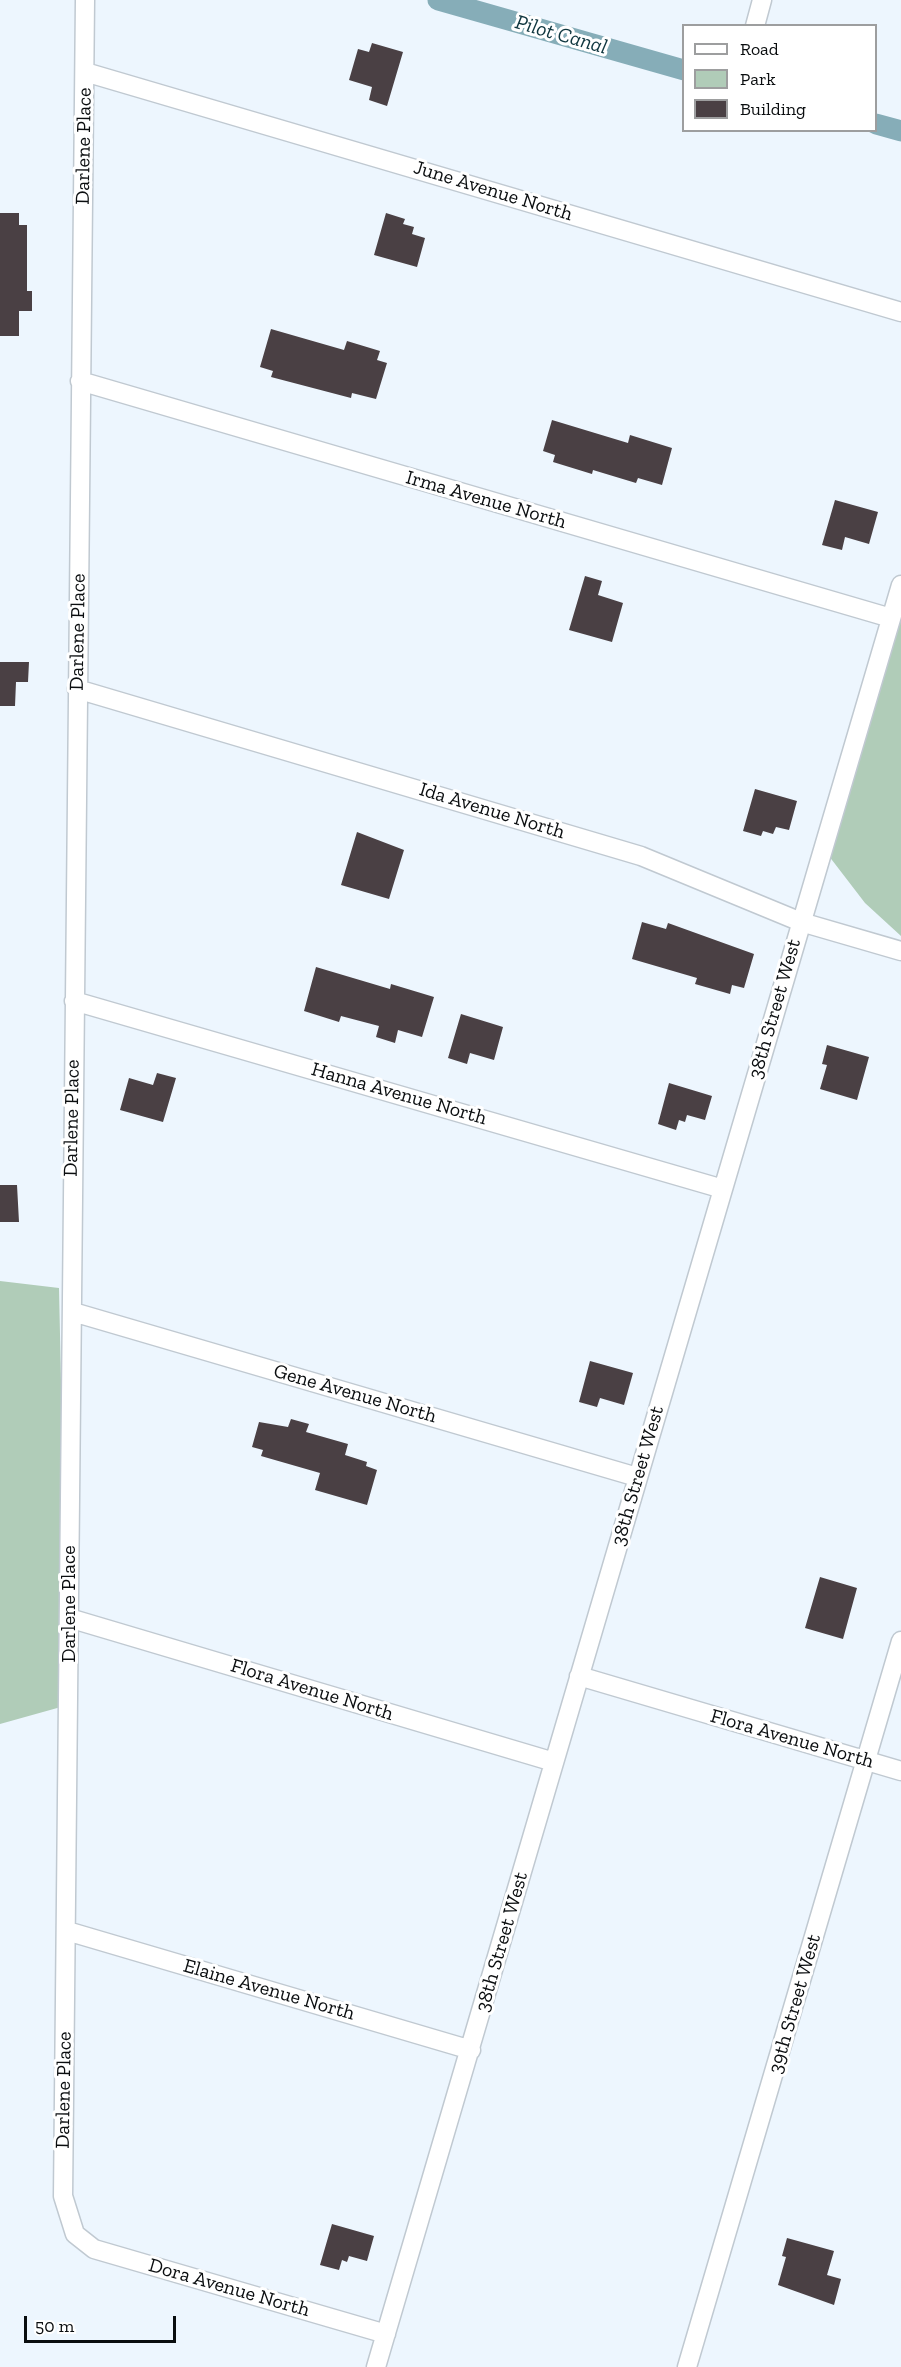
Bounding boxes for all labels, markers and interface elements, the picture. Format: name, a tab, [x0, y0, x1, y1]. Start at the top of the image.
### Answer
water label: Pilot Canal	[512, 10, 610, 60]
legend	[682, 24, 877, 132]
text: Road	[740, 38, 779, 60]
text: Park	[740, 68, 776, 90]
street label: Darlene Place	[71, 87, 97, 205]
text: Building	[740, 98, 806, 120]
street label: June Avenue North	[411, 155, 575, 227]
street label: Irma Avenue North	[403, 466, 569, 534]
street label: Darlene Place	[65, 573, 91, 691]
street label: Ida Avenue North	[416, 777, 568, 845]
street label: 38th Street West	[744, 936, 806, 1082]
street label: Hanna Avenue North	[309, 1057, 489, 1131]
street label: Darlene Place	[59, 1059, 85, 1177]
street label: Gene Avenue North	[271, 1359, 439, 1429]
street label: 38th Street West	[607, 1403, 669, 1549]
street label: Darlene Place	[57, 1545, 81, 1663]
street label: Flora Avenue North	[228, 1654, 396, 1726]
street label: Flora Avenue North	[708, 1704, 876, 1774]
street label: 38th Street West	[471, 1869, 533, 2015]
street label: 39th Street West	[764, 1931, 826, 2077]
street label: Elaine Avenue North	[181, 1954, 357, 2026]
street label: Darlene Place	[51, 2031, 77, 2149]
street label: Dora Avenue North	[146, 2254, 312, 2322]
scale bar	[27, 2304, 178, 2342]
text: 50 m	[35, 2315, 74, 2337]

